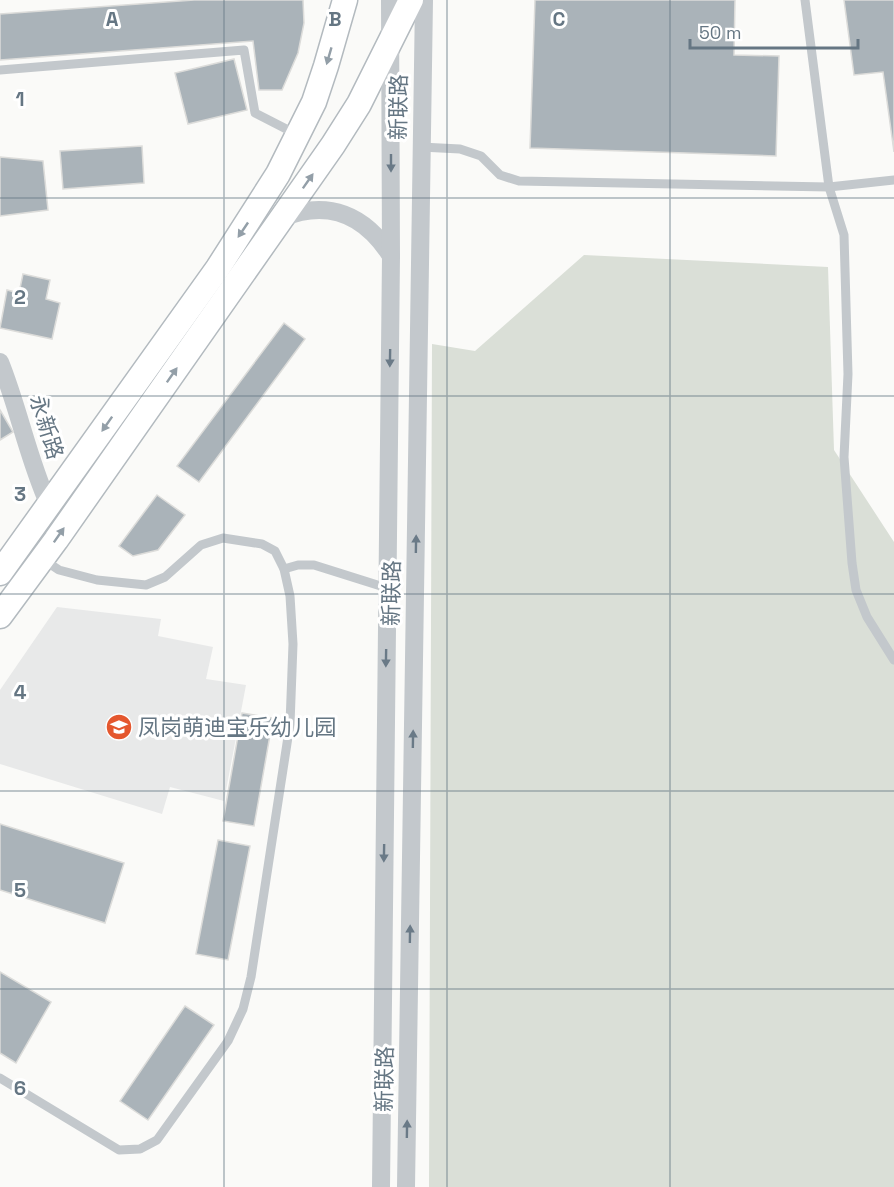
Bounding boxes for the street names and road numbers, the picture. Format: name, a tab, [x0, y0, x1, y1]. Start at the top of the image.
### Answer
street label: 新联路	[383, 74, 413, 140]
street label: 永新路	[24, 391, 70, 463]
street label: 新联路	[376, 560, 406, 626]
street label: 新联路	[369, 1046, 399, 1112]

